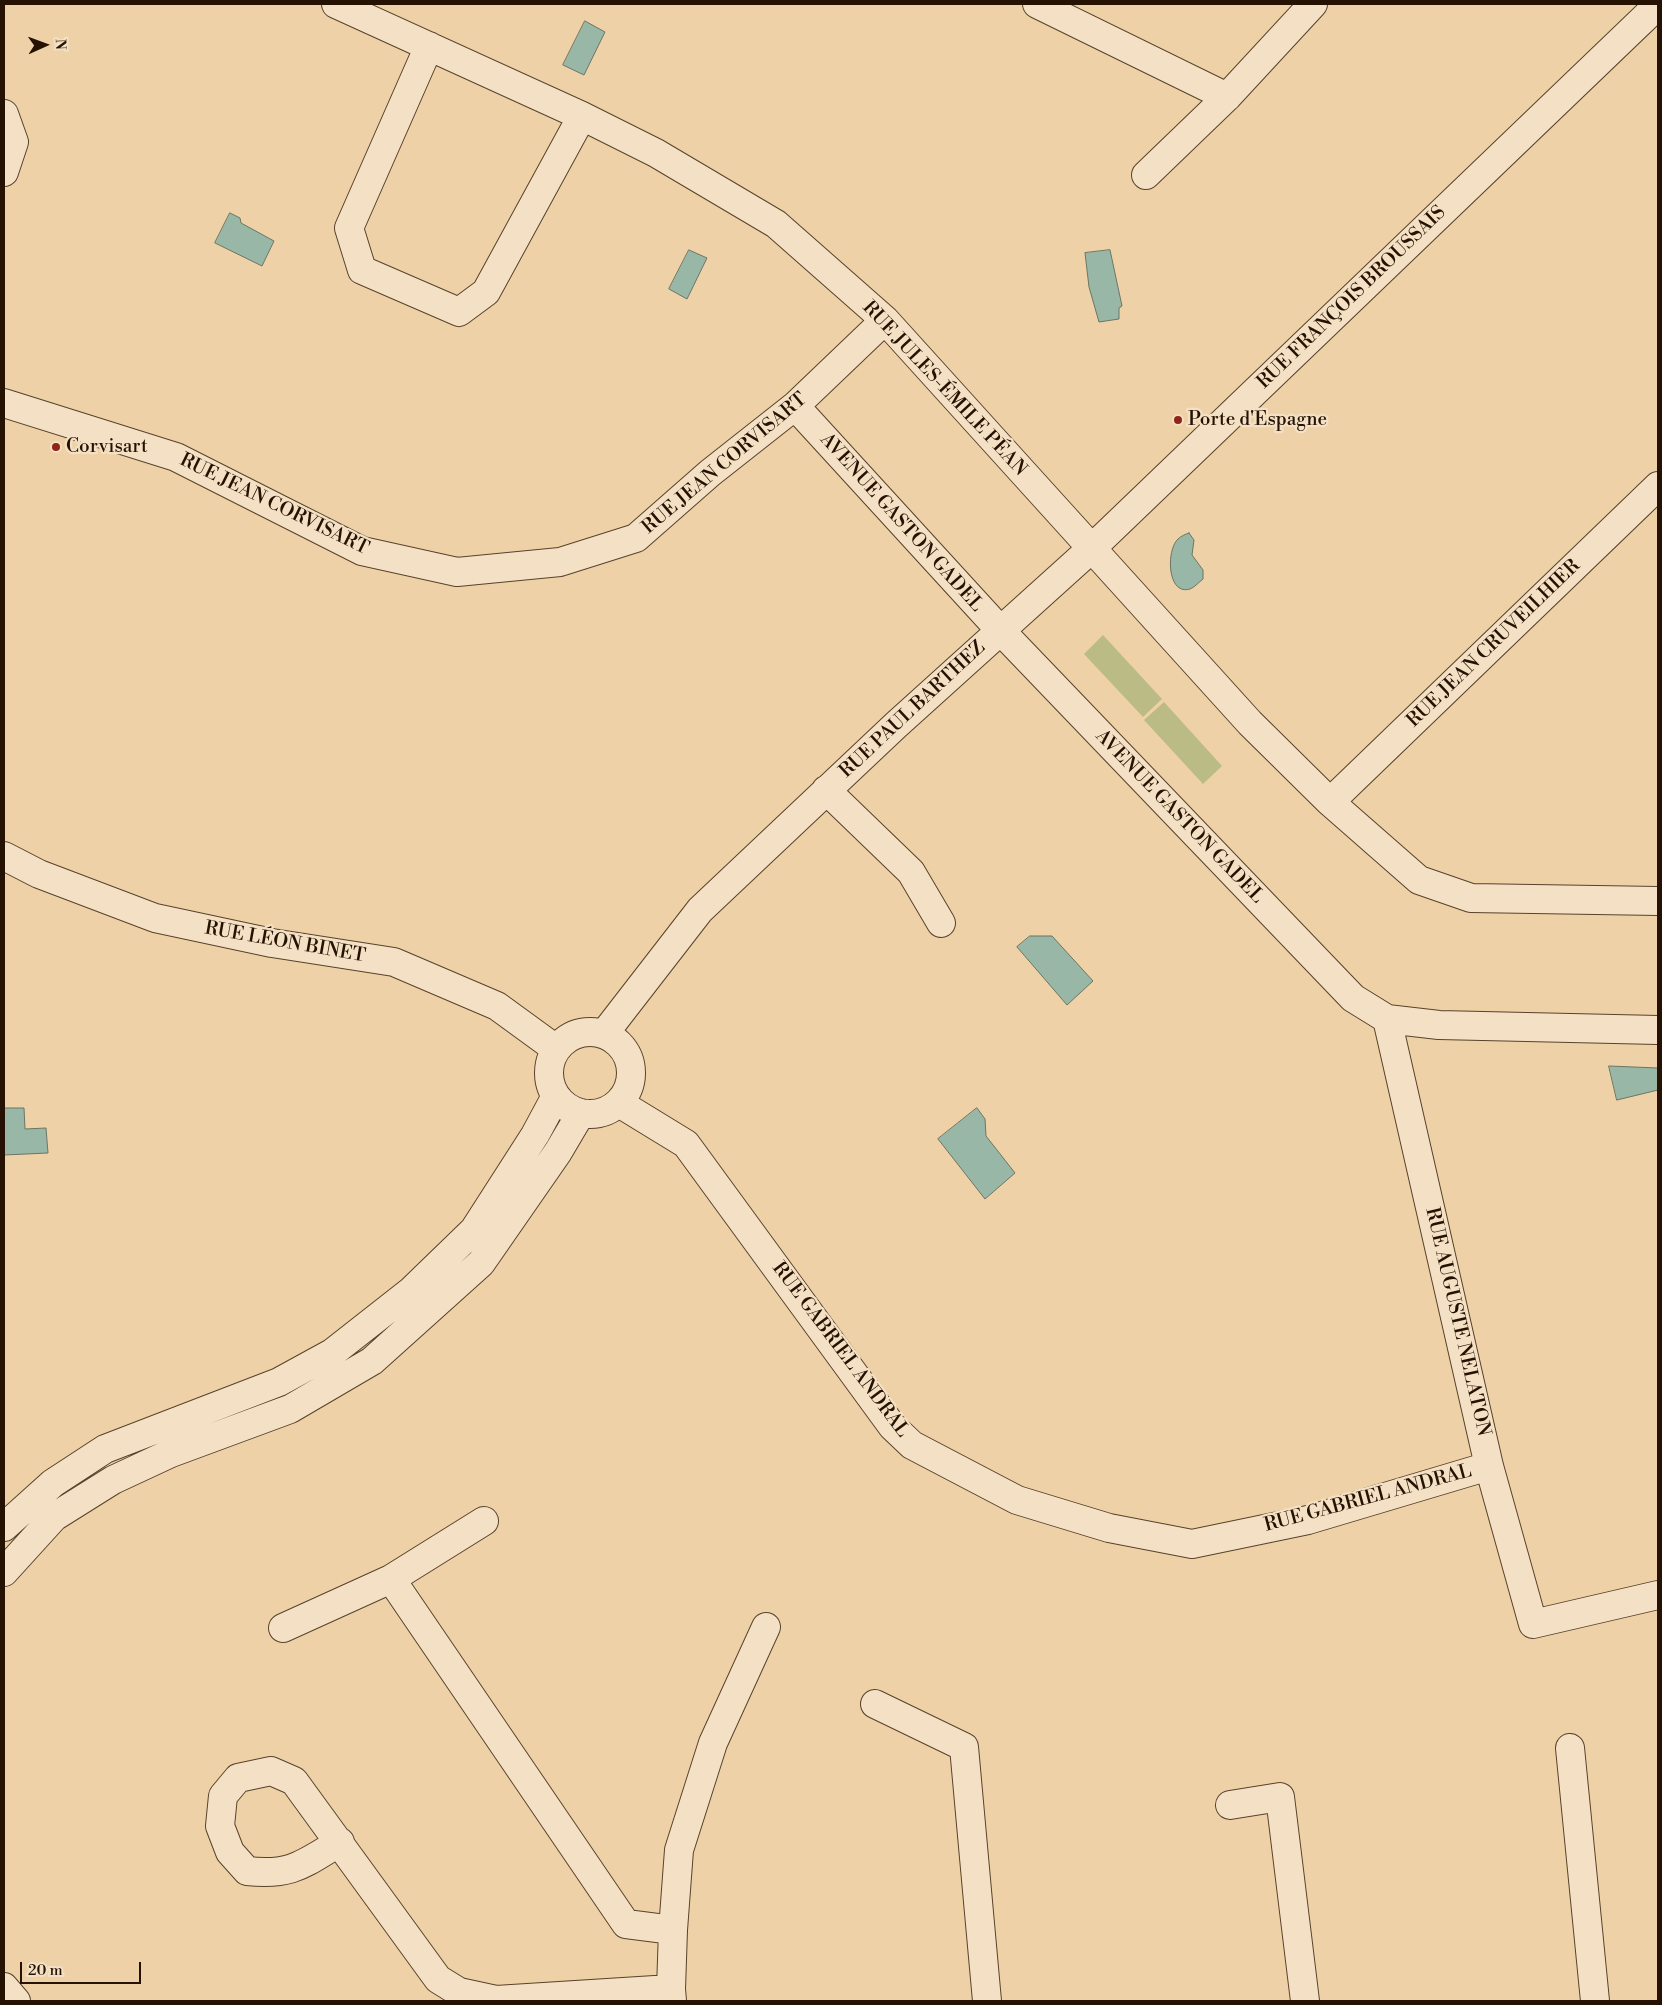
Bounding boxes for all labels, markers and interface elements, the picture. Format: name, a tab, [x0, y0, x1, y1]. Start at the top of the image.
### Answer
north arrow	[20, 20, 70, 70]
text: N	[51, 39, 69, 50]
street label: RUE FRANÇOIS BROUSSAIS	[1253, 202, 1451, 394]
street label: RUE JULES-ÉMILE PÉAN	[857, 297, 1031, 481]
street label: RUE JEAN CORVISART	[638, 389, 812, 539]
place label: Porte d'Espagne	[1188, 409, 1327, 431]
marker: Porte d'Espagne	[1172, 414, 1184, 426]
street label: AVENUE GASTON GADEL	[815, 429, 987, 617]
place label: Corvisart	[66, 436, 148, 458]
marker: Corvisart	[50, 441, 62, 453]
street label: RUE JEAN CORVISART	[176, 449, 372, 561]
street label: RUE JEAN CRUVEILHIER	[1403, 555, 1585, 733]
street label: RUE PAUL BARTHEZ	[835, 637, 991, 783]
street label: AVENUE GASTON GADEL	[1090, 725, 1268, 909]
street label: RUE LÉON BINET	[203, 918, 367, 968]
street label: RUE AUGUSTE NELATON	[1420, 1205, 1494, 1439]
street label: RUE GABRIEL ANDRAL	[767, 1258, 913, 1442]
street label: RUE GABRIEL ANDRAL	[1262, 1460, 1474, 1538]
scale bar	[22, 1952, 144, 1984]
text: 20 m	[28, 1961, 63, 1980]

